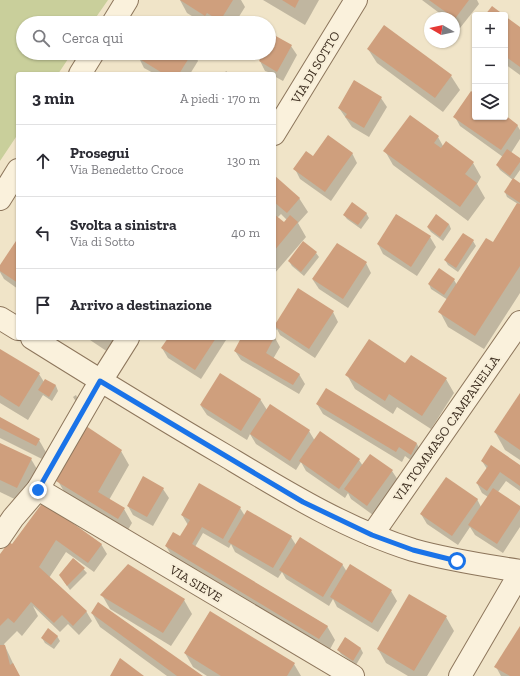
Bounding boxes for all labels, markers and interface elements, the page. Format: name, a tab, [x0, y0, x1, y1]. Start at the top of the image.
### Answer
north arrow	[424, 12, 460, 48]
map controls	[472, 12, 508, 120]
button: +	[472, 12, 508, 48]
search box	[16, 16, 276, 60]
icon: search	[30, 27, 52, 49]
street label: VIA DI SOTTO	[287, 28, 343, 107]
text: Cerca qui	[62, 29, 123, 47]
button: −	[472, 48, 508, 84]
button: layers	[472, 84, 508, 120]
text: 3 min	[32, 88, 74, 108]
text: A piedi · 170 m	[180, 91, 260, 106]
text: Prosegui	[70, 144, 129, 162]
icon: ahead	[32, 150, 54, 172]
text: 130 m	[227, 153, 260, 168]
text: Via Benedetto Croce	[70, 162, 184, 177]
text: Svolta a sinistra	[70, 216, 177, 234]
icon: left	[32, 222, 54, 244]
text: 40 m	[231, 225, 260, 240]
text: Via di Sotto	[70, 234, 135, 249]
icon: arrive	[32, 294, 54, 316]
text: Arrivo a destinazione	[70, 296, 212, 314]
street label: VIA TOMMASO CAMPANELLA	[390, 352, 503, 505]
route end	[29, 481, 47, 499]
route start	[448, 552, 466, 570]
street label: VIA SIEVE	[166, 561, 225, 605]

